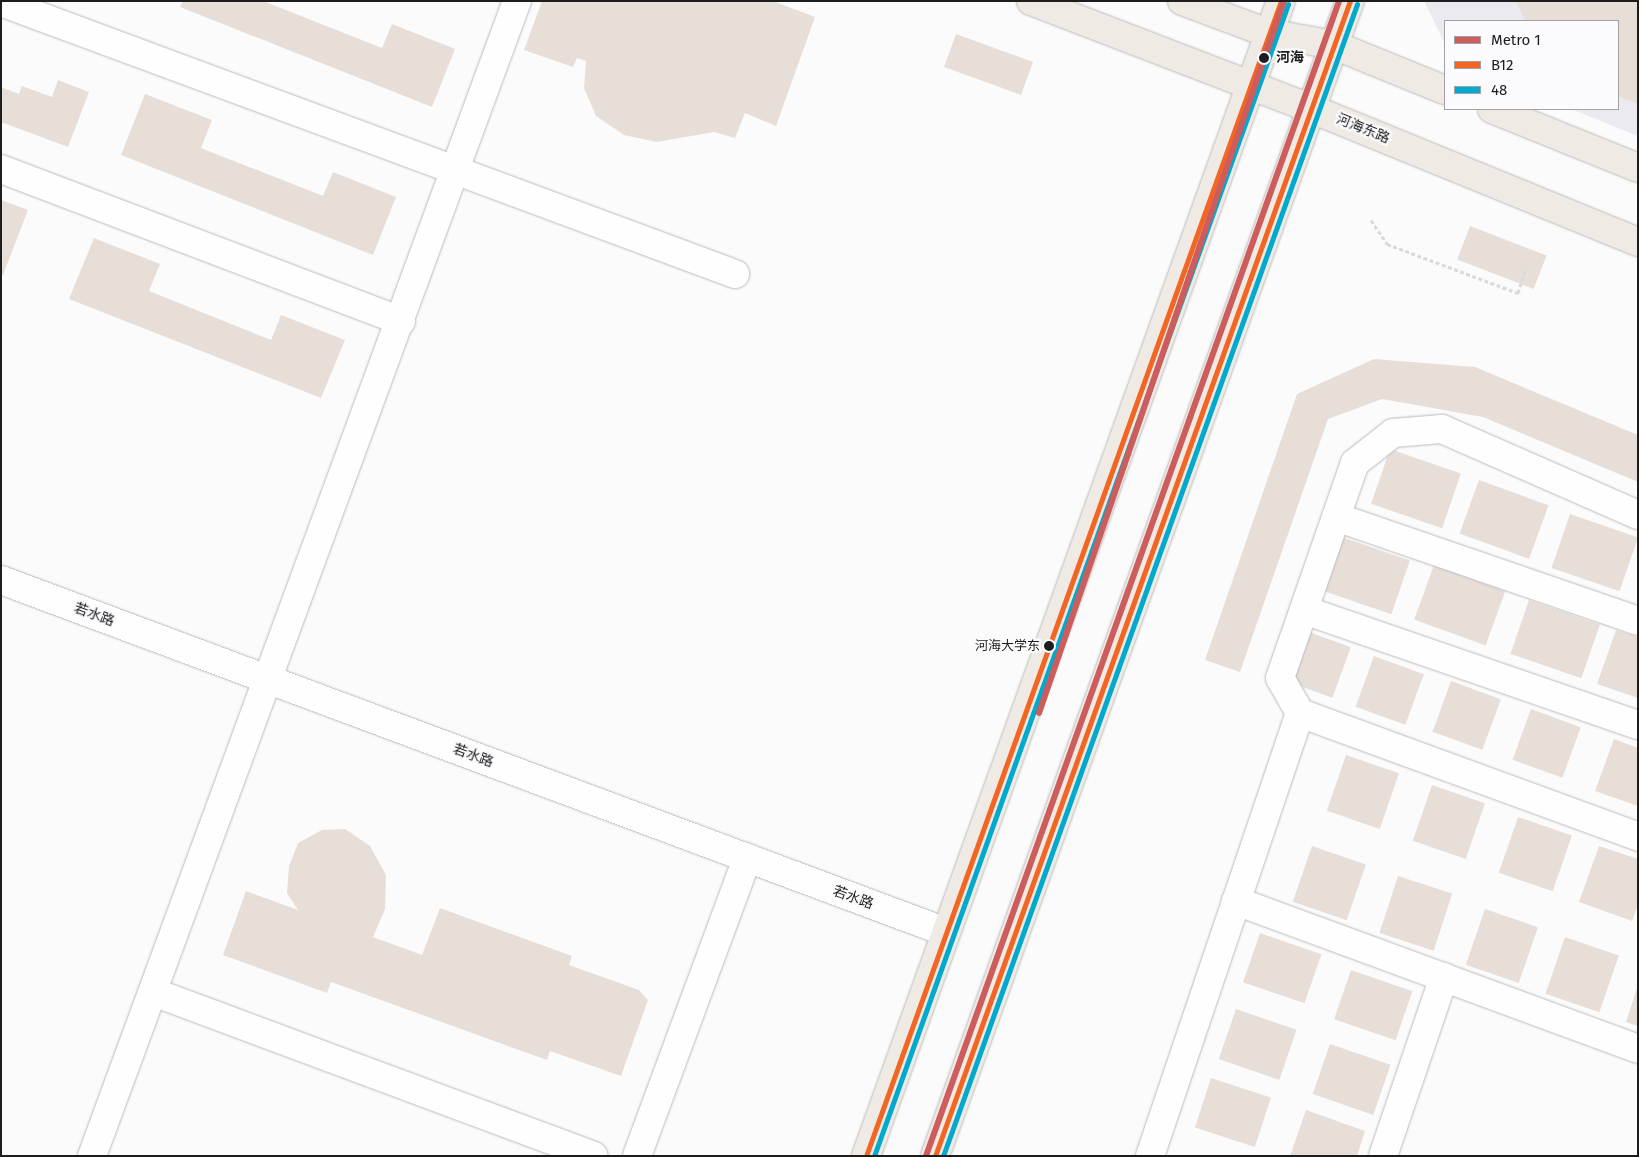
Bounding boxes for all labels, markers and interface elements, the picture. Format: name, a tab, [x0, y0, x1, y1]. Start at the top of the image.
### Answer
legend	[1444, 20, 1619, 110]
text: Metro 1	[1491, 31, 1541, 49]
marker: 河海	[1256, 50, 1272, 66]
place label: 河海	[1276, 50, 1304, 66]
text: B12	[1491, 56, 1513, 74]
text: 48	[1491, 81, 1507, 99]
street label: 河海东路	[1334, 111, 1392, 147]
street label: 若水路	[71, 600, 117, 630]
place label: 河海大学东	[975, 638, 1040, 654]
marker: 河海大学东	[1044, 641, 1054, 651]
street label: 若水路	[450, 741, 496, 771]
street label: 若水路	[830, 883, 876, 913]

